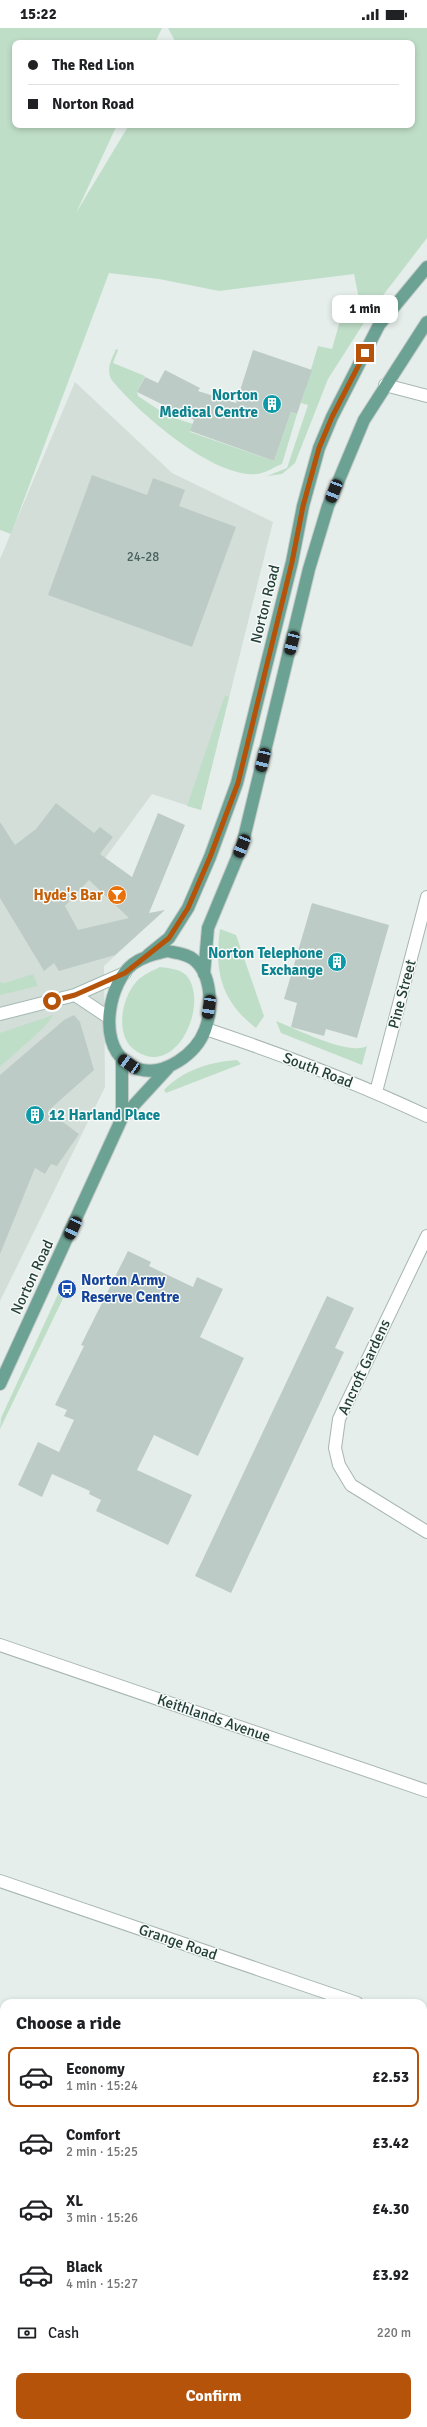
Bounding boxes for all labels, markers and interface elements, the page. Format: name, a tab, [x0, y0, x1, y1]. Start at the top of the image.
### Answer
text: 15:22	[20, 5, 57, 23]
text: The Red Lion	[52, 56, 134, 74]
text: Norton Road	[52, 95, 134, 113]
callout: 1 min	[332, 295, 398, 323]
text: 1 min	[349, 301, 381, 317]
route end	[356, 344, 374, 362]
place label: Norton Medical Centre	[159, 386, 258, 421]
building icon: Norton Medical Centre	[261, 393, 283, 415]
car	[324, 478, 344, 504]
house number: 24-28	[127, 549, 159, 565]
street label: Norton Road	[247, 563, 283, 645]
car	[283, 630, 301, 656]
car	[254, 747, 272, 773]
car	[232, 833, 252, 859]
bar icon: Hyde's Bar	[106, 884, 128, 906]
place label: Hyde's Bar	[34, 886, 103, 904]
place label: Norton Telephone Exchange	[208, 944, 323, 979]
building icon: Norton Telephone Exchange	[326, 951, 348, 973]
street label: Pine Street	[384, 958, 420, 1030]
route start	[43, 992, 61, 1010]
car	[201, 994, 217, 1020]
street label: South Road	[281, 1048, 355, 1092]
car	[116, 1052, 142, 1076]
building icon: 12 Harland Place	[24, 1104, 46, 1126]
place label: 12 Harland Place	[49, 1106, 160, 1124]
car	[62, 1215, 84, 1241]
street label: Norton Road	[7, 1237, 57, 1317]
place label: Norton Army Reserve Centre	[81, 1271, 179, 1306]
bus stop icon: Norton Army Reserve Centre	[56, 1278, 78, 1300]
street label: Ancroft Gardens	[334, 1316, 394, 1418]
street label: Keithlands Avenue	[155, 1690, 273, 1746]
street label: Grange Road	[136, 1920, 220, 1964]
text: Choose a ride	[16, 2012, 121, 2034]
icon: car	[18, 2059, 54, 2095]
text: Economy	[66, 2060, 125, 2078]
text: £2.53	[372, 2068, 409, 2086]
text: 1 min · 15:24	[66, 2078, 138, 2094]
icon: car	[18, 2125, 54, 2161]
text: Comfort	[66, 2126, 120, 2144]
text: £3.42	[372, 2134, 409, 2152]
text: 2 min · 15:25	[66, 2144, 138, 2160]
icon: car	[18, 2191, 54, 2227]
text: XL	[66, 2192, 83, 2210]
text: £4.30	[372, 2200, 409, 2218]
text: 3 min · 15:26	[66, 2210, 138, 2226]
icon: car	[18, 2257, 54, 2293]
text: Black	[66, 2258, 103, 2276]
text: £3.92	[372, 2266, 409, 2284]
text: 4 min · 15:27	[66, 2276, 138, 2292]
icon: cash	[16, 2322, 38, 2344]
text: Cash	[48, 2324, 79, 2342]
text: 220 m	[377, 2325, 411, 2341]
button: Confirm	[16, 2373, 411, 2419]

